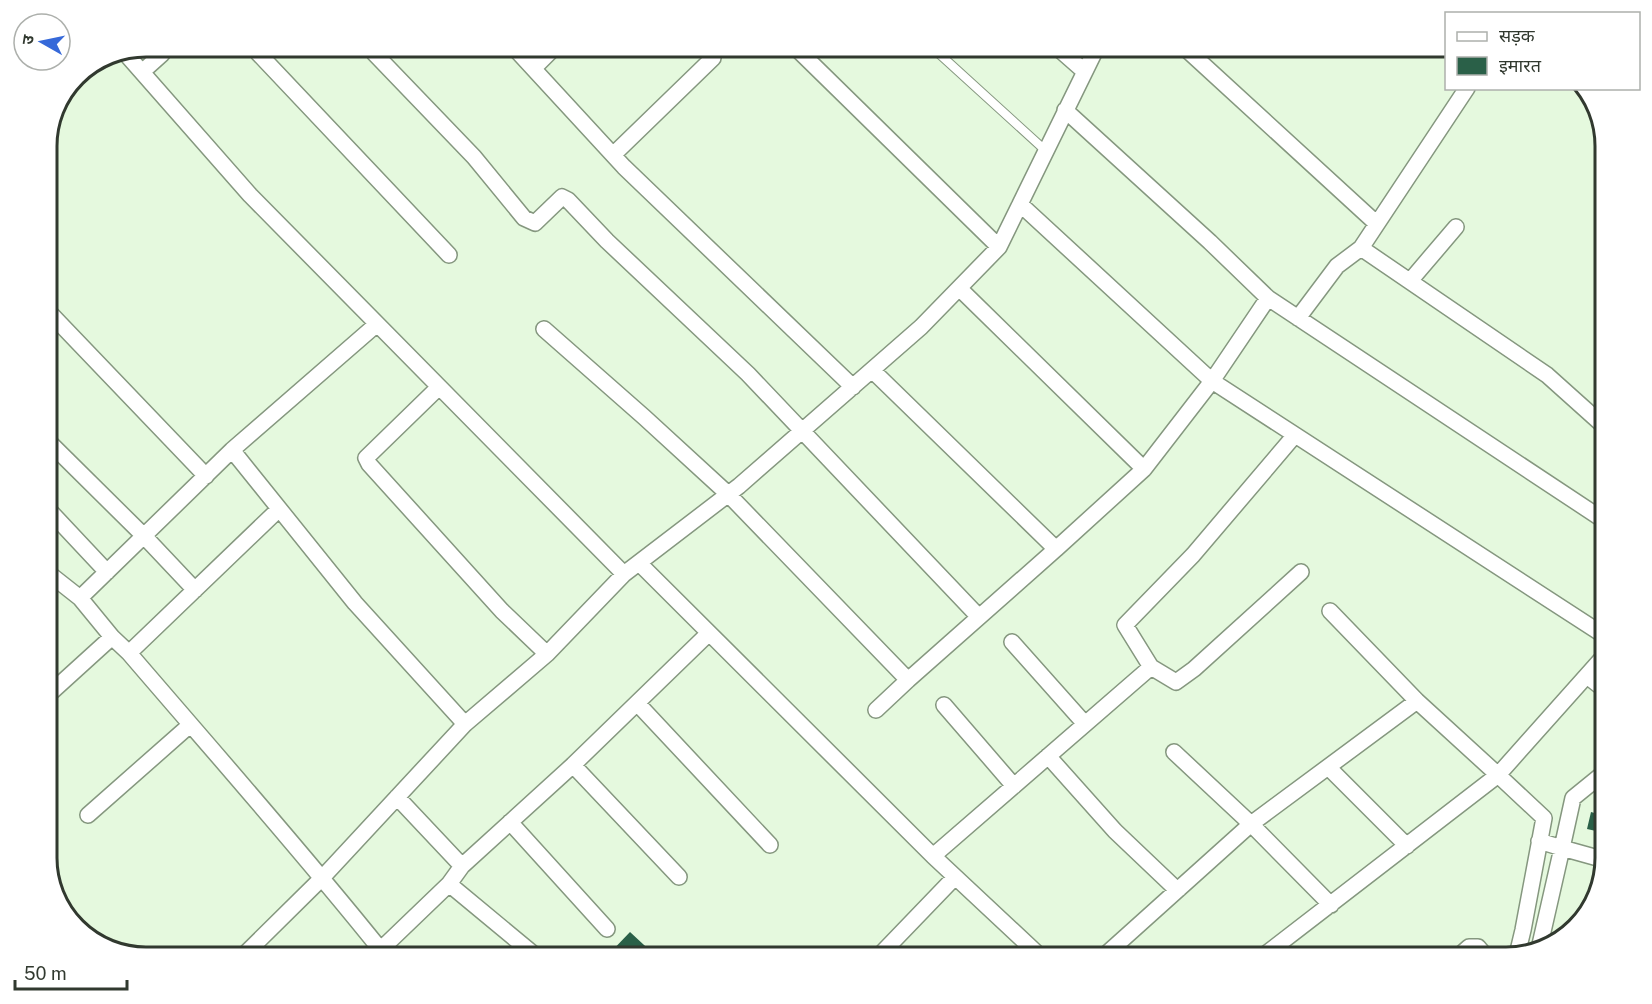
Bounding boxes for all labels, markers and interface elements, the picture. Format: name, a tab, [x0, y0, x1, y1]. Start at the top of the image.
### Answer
north arrow	[12, 12, 72, 72]
legend	[1445, 12, 1640, 90]
text: सड़क	[1499, 25, 1536, 46]
text: उ	[18, 33, 38, 46]
text: इमारत	[1499, 55, 1542, 76]
scale bar	[15, 953, 128, 991]
text: 50 m	[24, 963, 67, 984]

